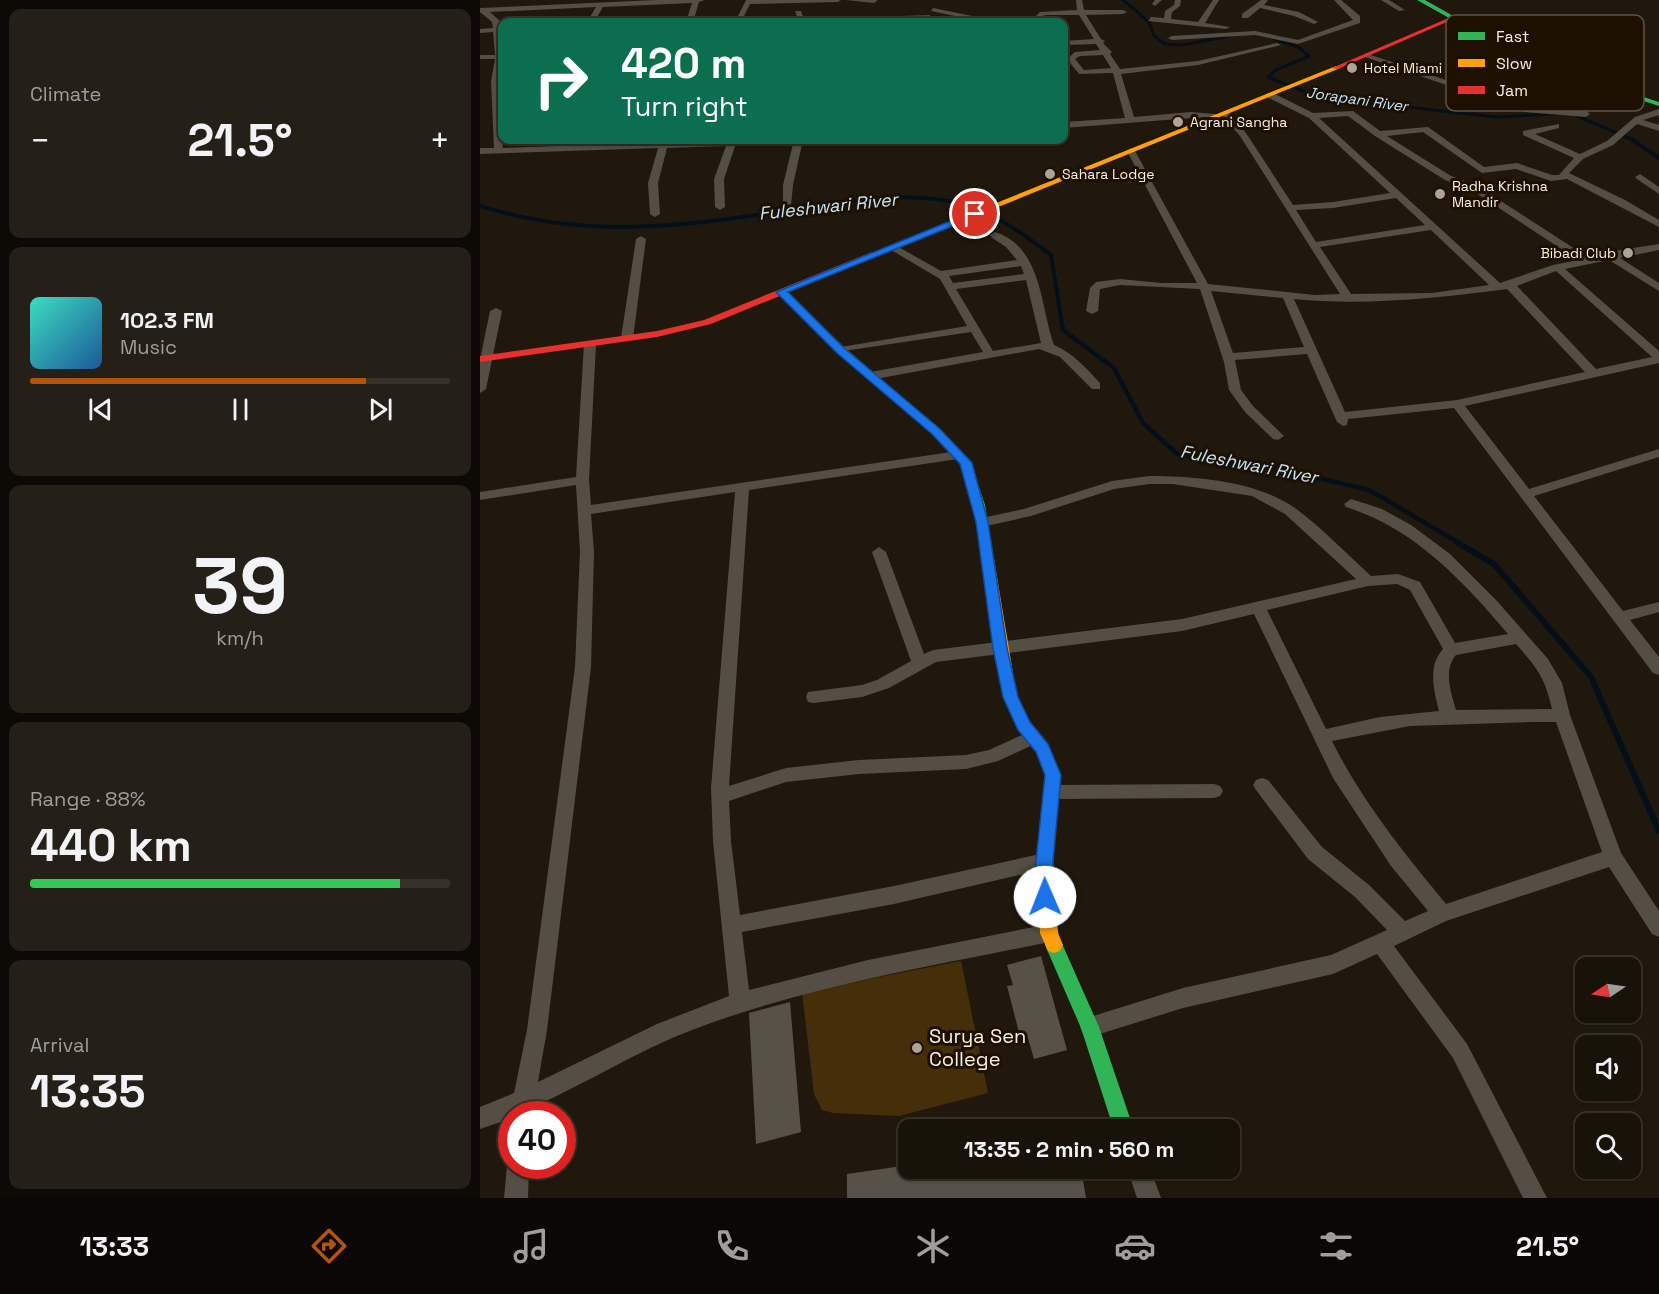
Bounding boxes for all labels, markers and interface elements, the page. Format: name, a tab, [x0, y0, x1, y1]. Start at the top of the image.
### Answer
legend	[1446, 15, 1644, 111]
text: Fast	[1496, 26, 1529, 47]
text: 420 m	[621, 37, 746, 90]
icon: right	[522, 42, 600, 120]
text: Slow	[1496, 53, 1532, 74]
place label: Hotel Miami	[1364, 59, 1442, 77]
marker: Hotel Miami	[1345, 61, 1359, 75]
text: Jam	[1496, 80, 1528, 101]
text: Climate	[30, 81, 101, 107]
water label: Jorapani River	[1305, 82, 1410, 116]
text: Turn right	[621, 89, 748, 124]
text: 21.5°	[187, 112, 293, 169]
place label: Agrani Sangha	[1190, 113, 1287, 131]
marker: Agrani Sangha	[1171, 115, 1185, 129]
text: −	[30, 120, 50, 162]
text: +	[430, 120, 450, 162]
place label: Sahara Lodge	[1062, 165, 1155, 183]
marker: Sahara Lodge	[1043, 167, 1057, 181]
place label: Radha Krishna Mandir	[1452, 177, 1548, 211]
water label: Fuleshwari River	[758, 187, 901, 225]
marker: Radha Krishna Mandir	[1433, 187, 1447, 201]
pin	[949, 188, 1000, 239]
icon: arrive	[958, 197, 991, 230]
place label: Bibadi Club	[1540, 244, 1616, 262]
marker: Bibadi Club	[1621, 246, 1635, 260]
text: 102.3 FM	[120, 306, 214, 334]
text: Music	[120, 334, 177, 360]
icon: previous	[84, 393, 117, 426]
icon: pause	[224, 393, 257, 426]
icon: next	[364, 393, 397, 426]
water label: Fuleshwari River	[1178, 439, 1322, 489]
text: 39	[192, 536, 288, 636]
text: km/h	[216, 625, 264, 651]
text: Range · 88%	[30, 786, 145, 812]
text: 440 km	[30, 817, 192, 874]
position arrow	[1013, 865, 1077, 929]
north arrow	[1575, 957, 1641, 1023]
map controls	[1575, 957, 1641, 1179]
place label: Surya Sen College	[929, 1023, 1026, 1072]
text: Arrival	[30, 1032, 89, 1058]
button: sound	[1575, 1035, 1641, 1101]
marker: Surya Sen College	[910, 1041, 924, 1055]
text: 13:35	[30, 1063, 145, 1120]
speed limit sign: 40	[498, 1101, 576, 1179]
button: search	[1575, 1113, 1641, 1179]
text: 13:35 · 2 min · 560 m	[964, 1135, 1174, 1163]
icon: directions	[308, 1225, 350, 1267]
icon: music	[510, 1225, 552, 1267]
icon: phone	[711, 1225, 753, 1267]
icon: climate	[912, 1225, 954, 1267]
icon: car	[1114, 1225, 1156, 1267]
icon: filters	[1315, 1225, 1357, 1267]
text: 13:33	[80, 1229, 149, 1264]
text: 21.5°	[1516, 1229, 1579, 1264]

